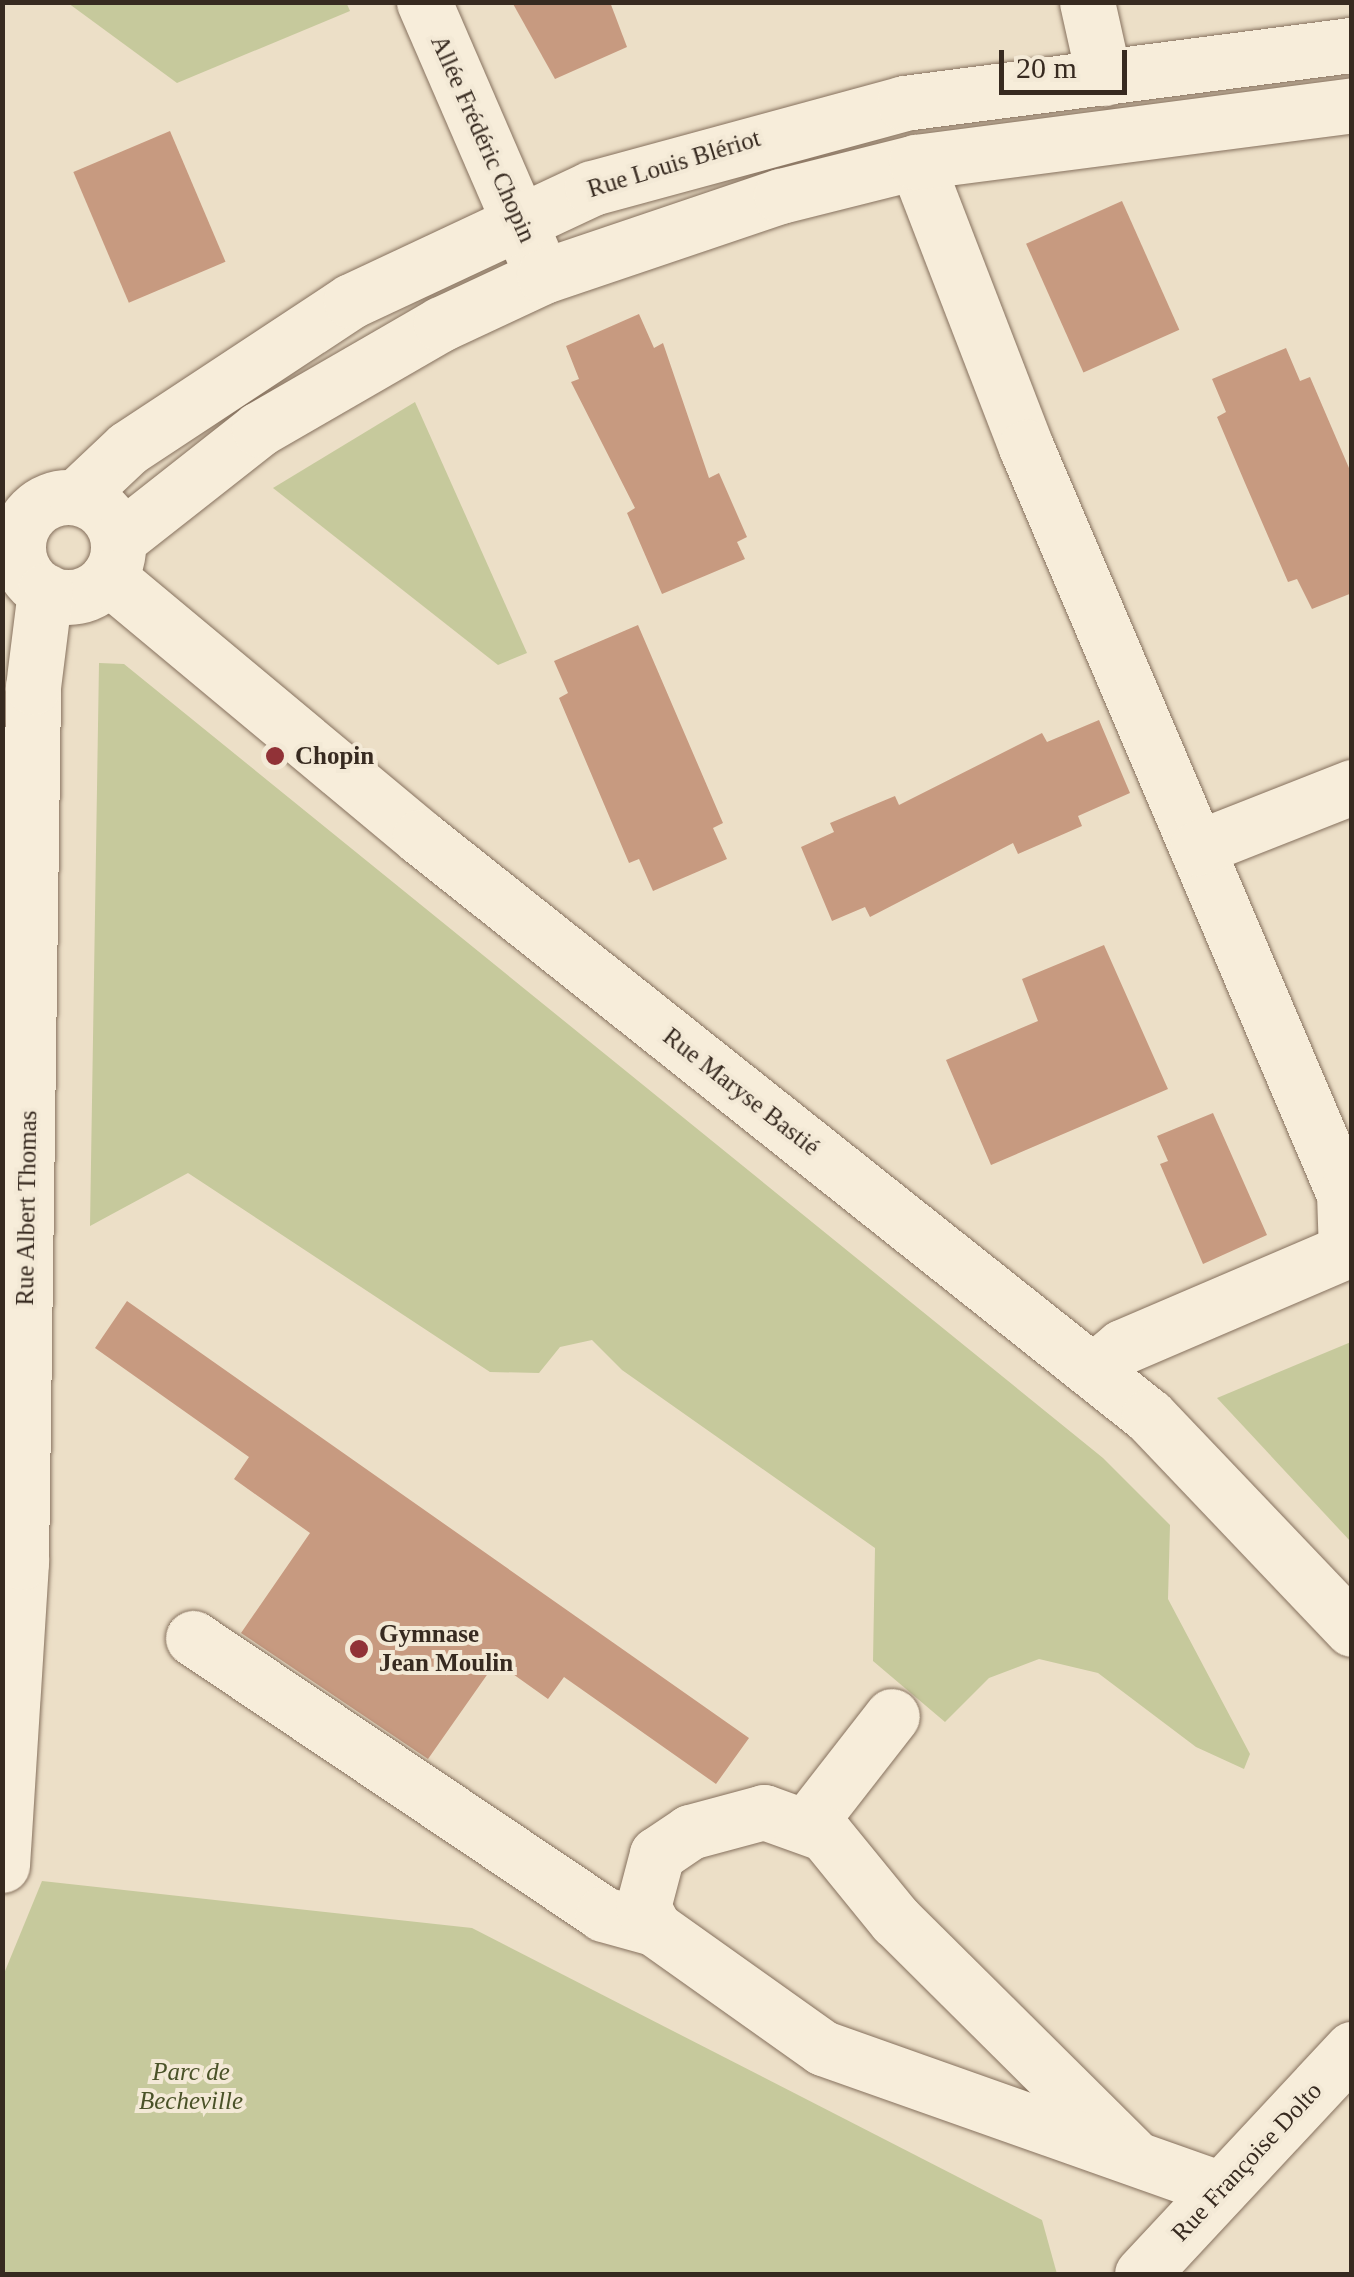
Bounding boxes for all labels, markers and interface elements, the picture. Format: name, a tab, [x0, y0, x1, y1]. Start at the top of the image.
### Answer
scale bar	[1004, 30, 1132, 92]
street label: Allée Frédéric Chopin	[424, 31, 542, 247]
text: 20 m	[1016, 51, 1077, 84]
street label: Rue Louis Blériot	[584, 123, 764, 205]
place label: Chopin	[295, 741, 374, 771]
marker: Chopin	[264, 745, 286, 767]
street label: Rue Maryse Bastié	[657, 1022, 825, 1162]
street label: Rue Albert Thomas	[10, 1109, 44, 1307]
place label: Gymnase Jean Moulin	[379, 1620, 513, 1679]
marker: Gymnase Jean Moulin	[348, 1638, 370, 1660]
park label: Parc de Becheville	[139, 2058, 243, 2117]
street label: Rue Françoise Dolto	[1165, 2076, 1329, 2248]

